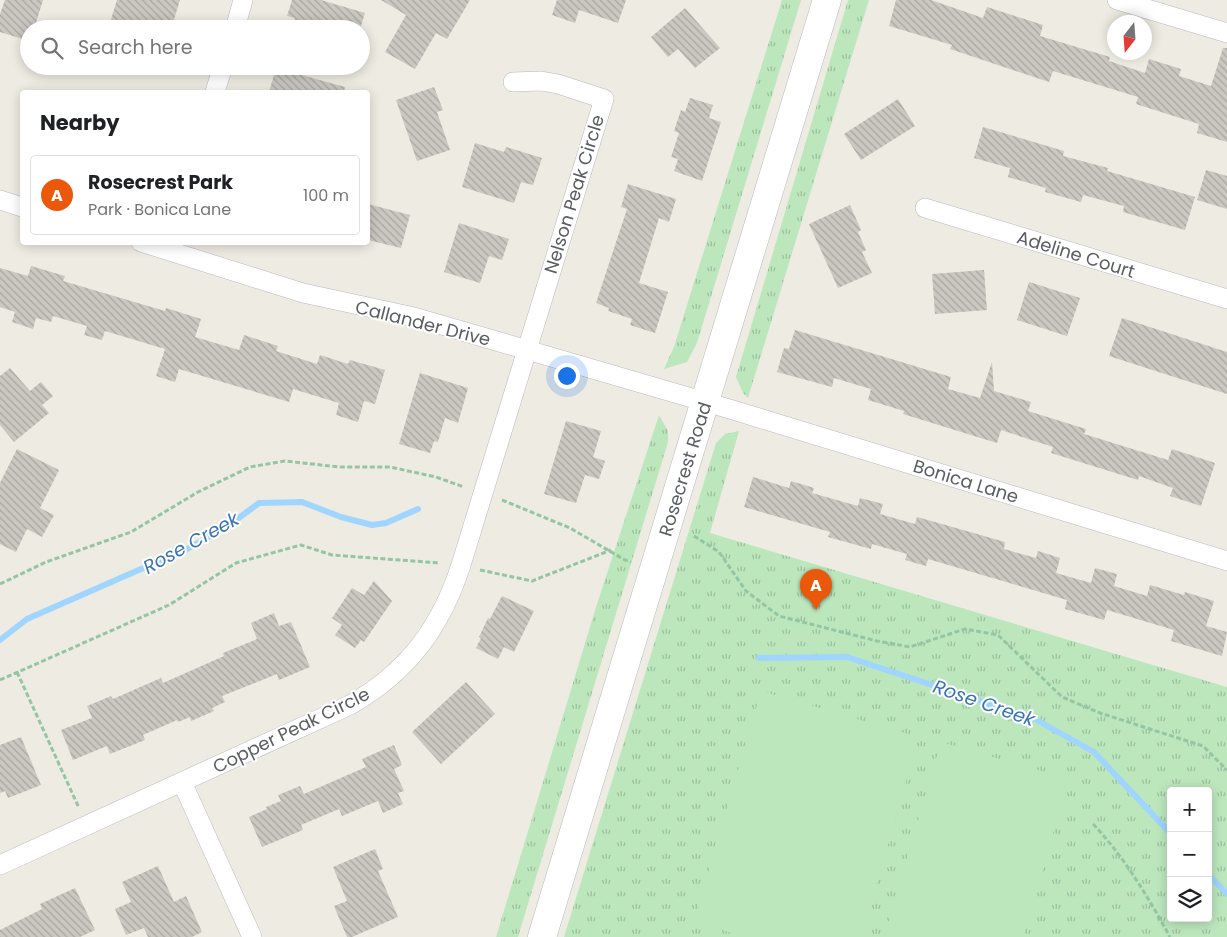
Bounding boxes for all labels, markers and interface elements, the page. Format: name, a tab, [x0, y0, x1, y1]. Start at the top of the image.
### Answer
north arrow	[1107, 15, 1152, 60]
search box	[20, 20, 370, 75]
icon: search	[38, 34, 66, 62]
text: Search here	[78, 34, 192, 61]
text: Nearby	[40, 108, 120, 137]
street label: Nelson Peak Circle	[538, 112, 610, 276]
text: Rosecrest Park	[88, 169, 233, 196]
text: A	[51, 184, 63, 207]
text: 100 m	[303, 184, 349, 207]
text: Park · Bonica Lane	[88, 198, 231, 221]
street label: Adeline Court	[1014, 224, 1138, 284]
street label: Callander Drive	[353, 294, 493, 352]
your location	[554, 363, 580, 389]
street label: Rosecrest Road	[653, 399, 717, 539]
street label: Bonica Lane	[910, 453, 1022, 509]
water label: Rose Creek	[138, 505, 245, 581]
pin: A	[800, 569, 832, 610]
water label: Rose Creek	[929, 673, 1040, 733]
street label: Copper Peak Circle	[208, 681, 374, 779]
map controls	[1167, 787, 1212, 922]
button: +	[1167, 787, 1212, 832]
button: −	[1167, 832, 1212, 877]
button: layers	[1167, 877, 1212, 922]

